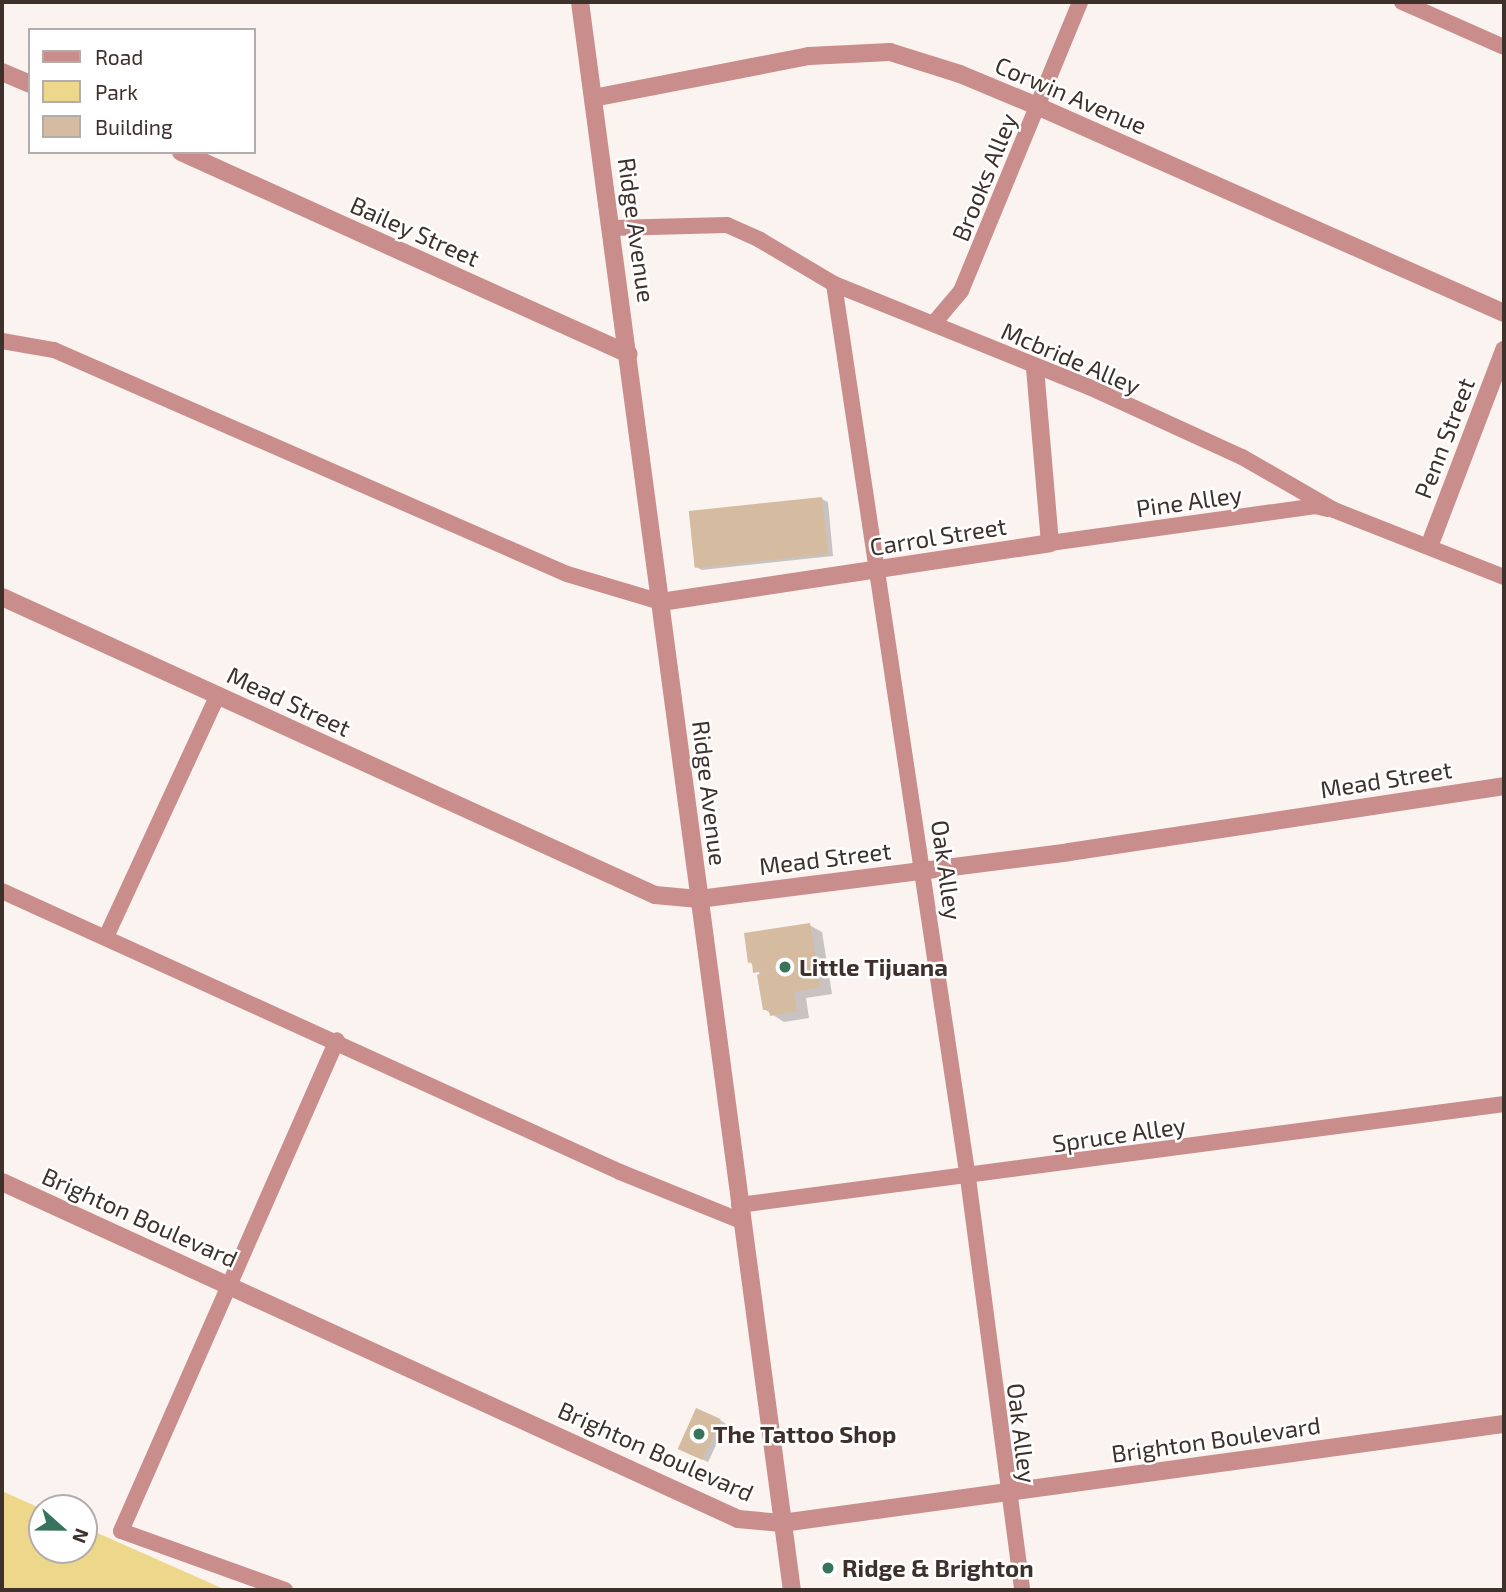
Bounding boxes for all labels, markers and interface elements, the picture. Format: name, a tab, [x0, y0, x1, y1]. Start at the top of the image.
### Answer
legend	[28, 28, 256, 154]
text: Road	[95, 44, 143, 69]
street label: Corwin Avenue	[991, 50, 1151, 140]
text: Park	[95, 79, 138, 104]
street label: Brooks Alley	[945, 109, 1023, 245]
text: Building	[95, 114, 173, 139]
street label: Ridge Avenue	[613, 155, 661, 305]
street label: Bailey Street	[346, 190, 484, 272]
street label: Mcbride Alley	[997, 316, 1145, 400]
street label: Penn Street	[1408, 374, 1480, 502]
street label: Pine Alley	[1134, 479, 1244, 523]
street label: Carrol Street	[867, 511, 1009, 561]
street label: Mead Street	[223, 660, 355, 742]
street label: Ridge Avenue	[687, 719, 733, 867]
street label: Mead Street	[1318, 754, 1454, 804]
street label: Oak Alley	[926, 818, 968, 922]
street label: Mead Street	[757, 836, 893, 880]
place label: Little Tijuana	[799, 953, 948, 981]
marker: Little Tijuana	[777, 959, 793, 975]
street label: Spruce Alley	[1050, 1110, 1188, 1158]
street label: Brighton Boulevard	[38, 1161, 242, 1273]
street label: Oak Alley	[1002, 1381, 1042, 1485]
street label: Brighton Boulevard	[554, 1395, 758, 1507]
street label: Brighton Boulevard	[1110, 1410, 1322, 1468]
place label: The Tattoo Shop	[713, 1420, 897, 1448]
marker: The Tattoo Shop	[691, 1426, 707, 1442]
north arrow	[28, 1494, 98, 1564]
text: N	[68, 1525, 94, 1547]
place label: Ridge & Brighton	[842, 1554, 1034, 1582]
marker: Ridge & Brighton	[820, 1560, 836, 1576]

